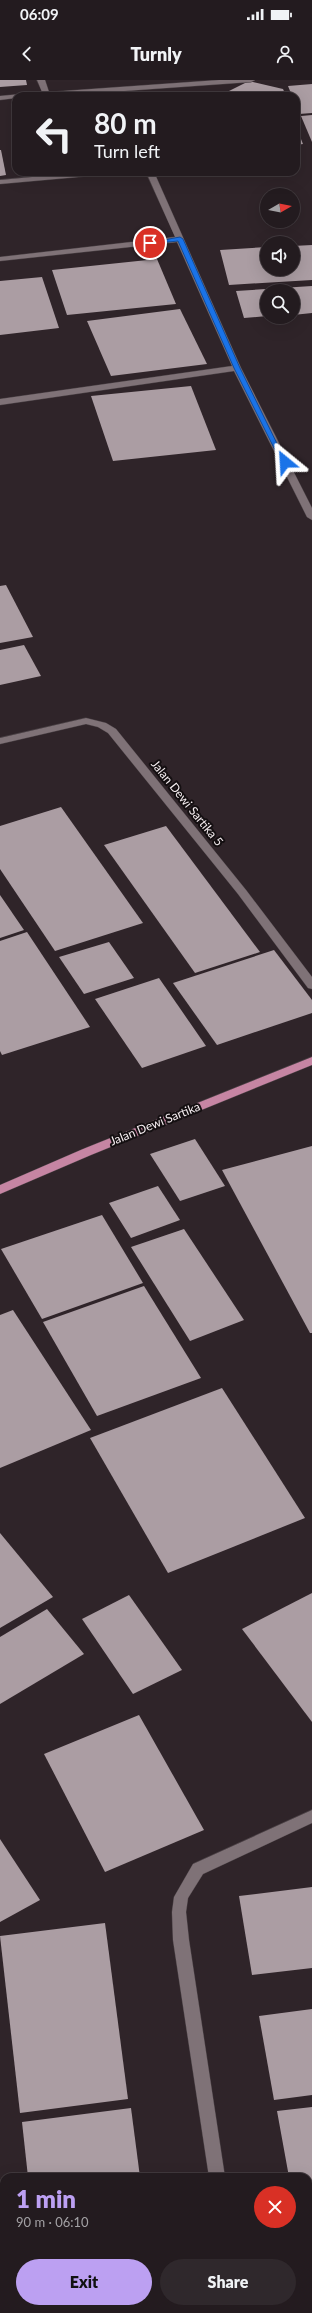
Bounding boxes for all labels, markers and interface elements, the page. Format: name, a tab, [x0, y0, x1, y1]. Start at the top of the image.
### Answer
text: 06:09	[20, 5, 59, 23]
icon: back	[16, 43, 38, 65]
text: Turnly	[130, 43, 182, 65]
icon: person	[274, 43, 296, 65]
text: 80 m	[94, 106, 157, 140]
icon: left	[28, 108, 80, 160]
text: Turn left	[94, 140, 160, 162]
north arrow	[260, 188, 300, 228]
map controls	[260, 188, 300, 324]
pin	[133, 226, 167, 260]
icon: arrive	[139, 232, 161, 254]
button: sound	[260, 236, 300, 276]
button: search	[260, 284, 300, 324]
position arrow	[264, 441, 306, 483]
street label: Jalan Dewi Sartika 5	[148, 757, 227, 849]
street label: Jalan Dewi Sartika	[107, 1099, 202, 1149]
text: 1 min	[16, 2184, 76, 2213]
button: close	[254, 2186, 296, 2228]
text: 90 m · 06:10	[16, 2214, 89, 2230]
button: Exit	[16, 2259, 152, 2305]
button: Share	[160, 2259, 296, 2305]

